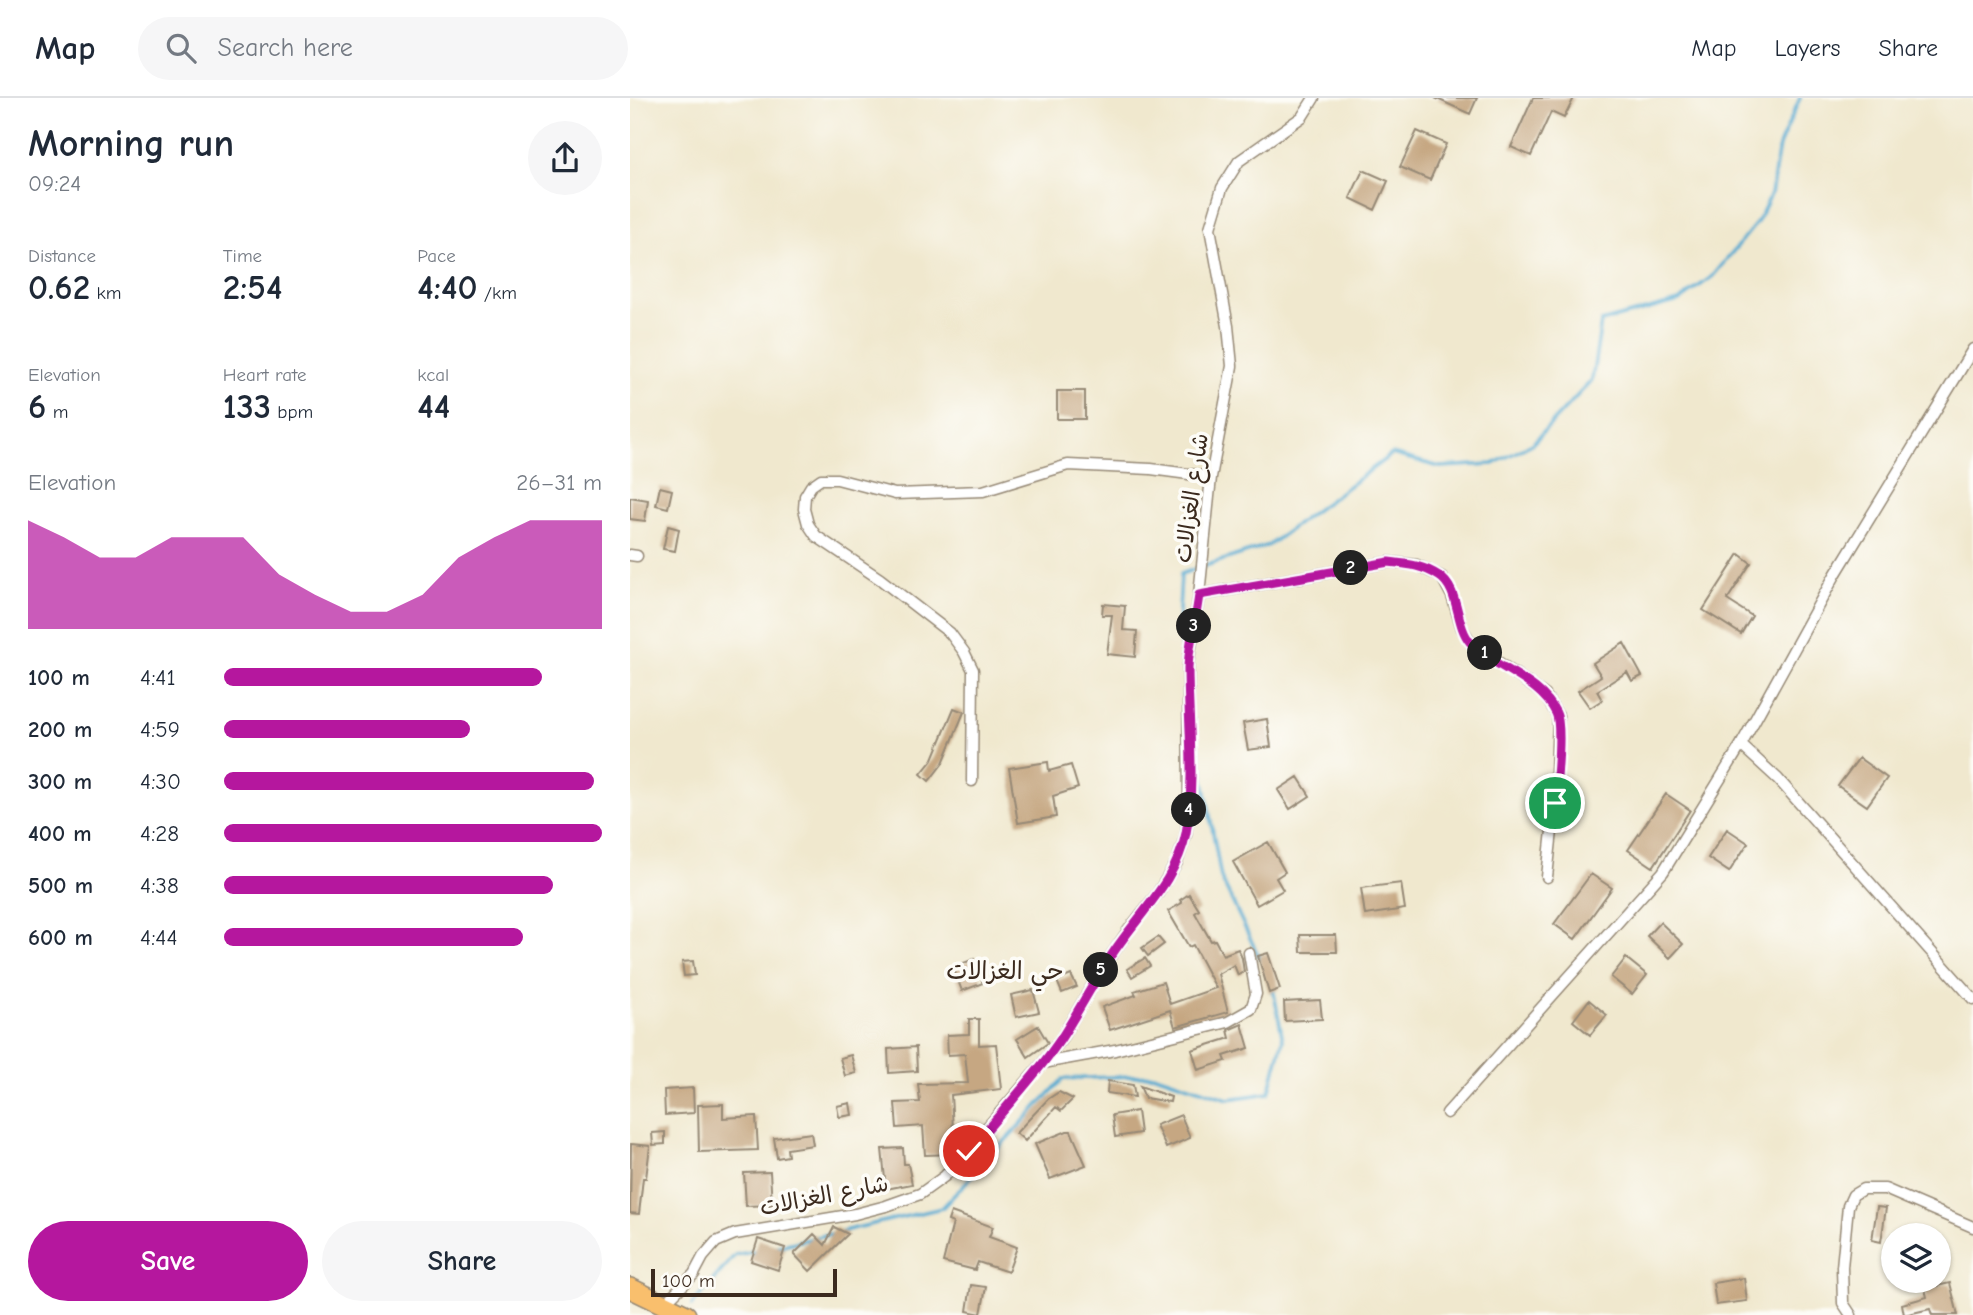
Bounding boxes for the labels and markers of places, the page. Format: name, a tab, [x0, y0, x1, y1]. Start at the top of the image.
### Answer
pin: 2	[1334, 550, 1368, 586]
pin: 3	[1176, 608, 1212, 644]
pin: 1	[1468, 636, 1502, 670]
pin	[1525, 773, 1585, 833]
pin: 4	[1172, 792, 1206, 828]
pin: 5	[1084, 952, 1119, 988]
pin	[939, 1121, 999, 1181]

